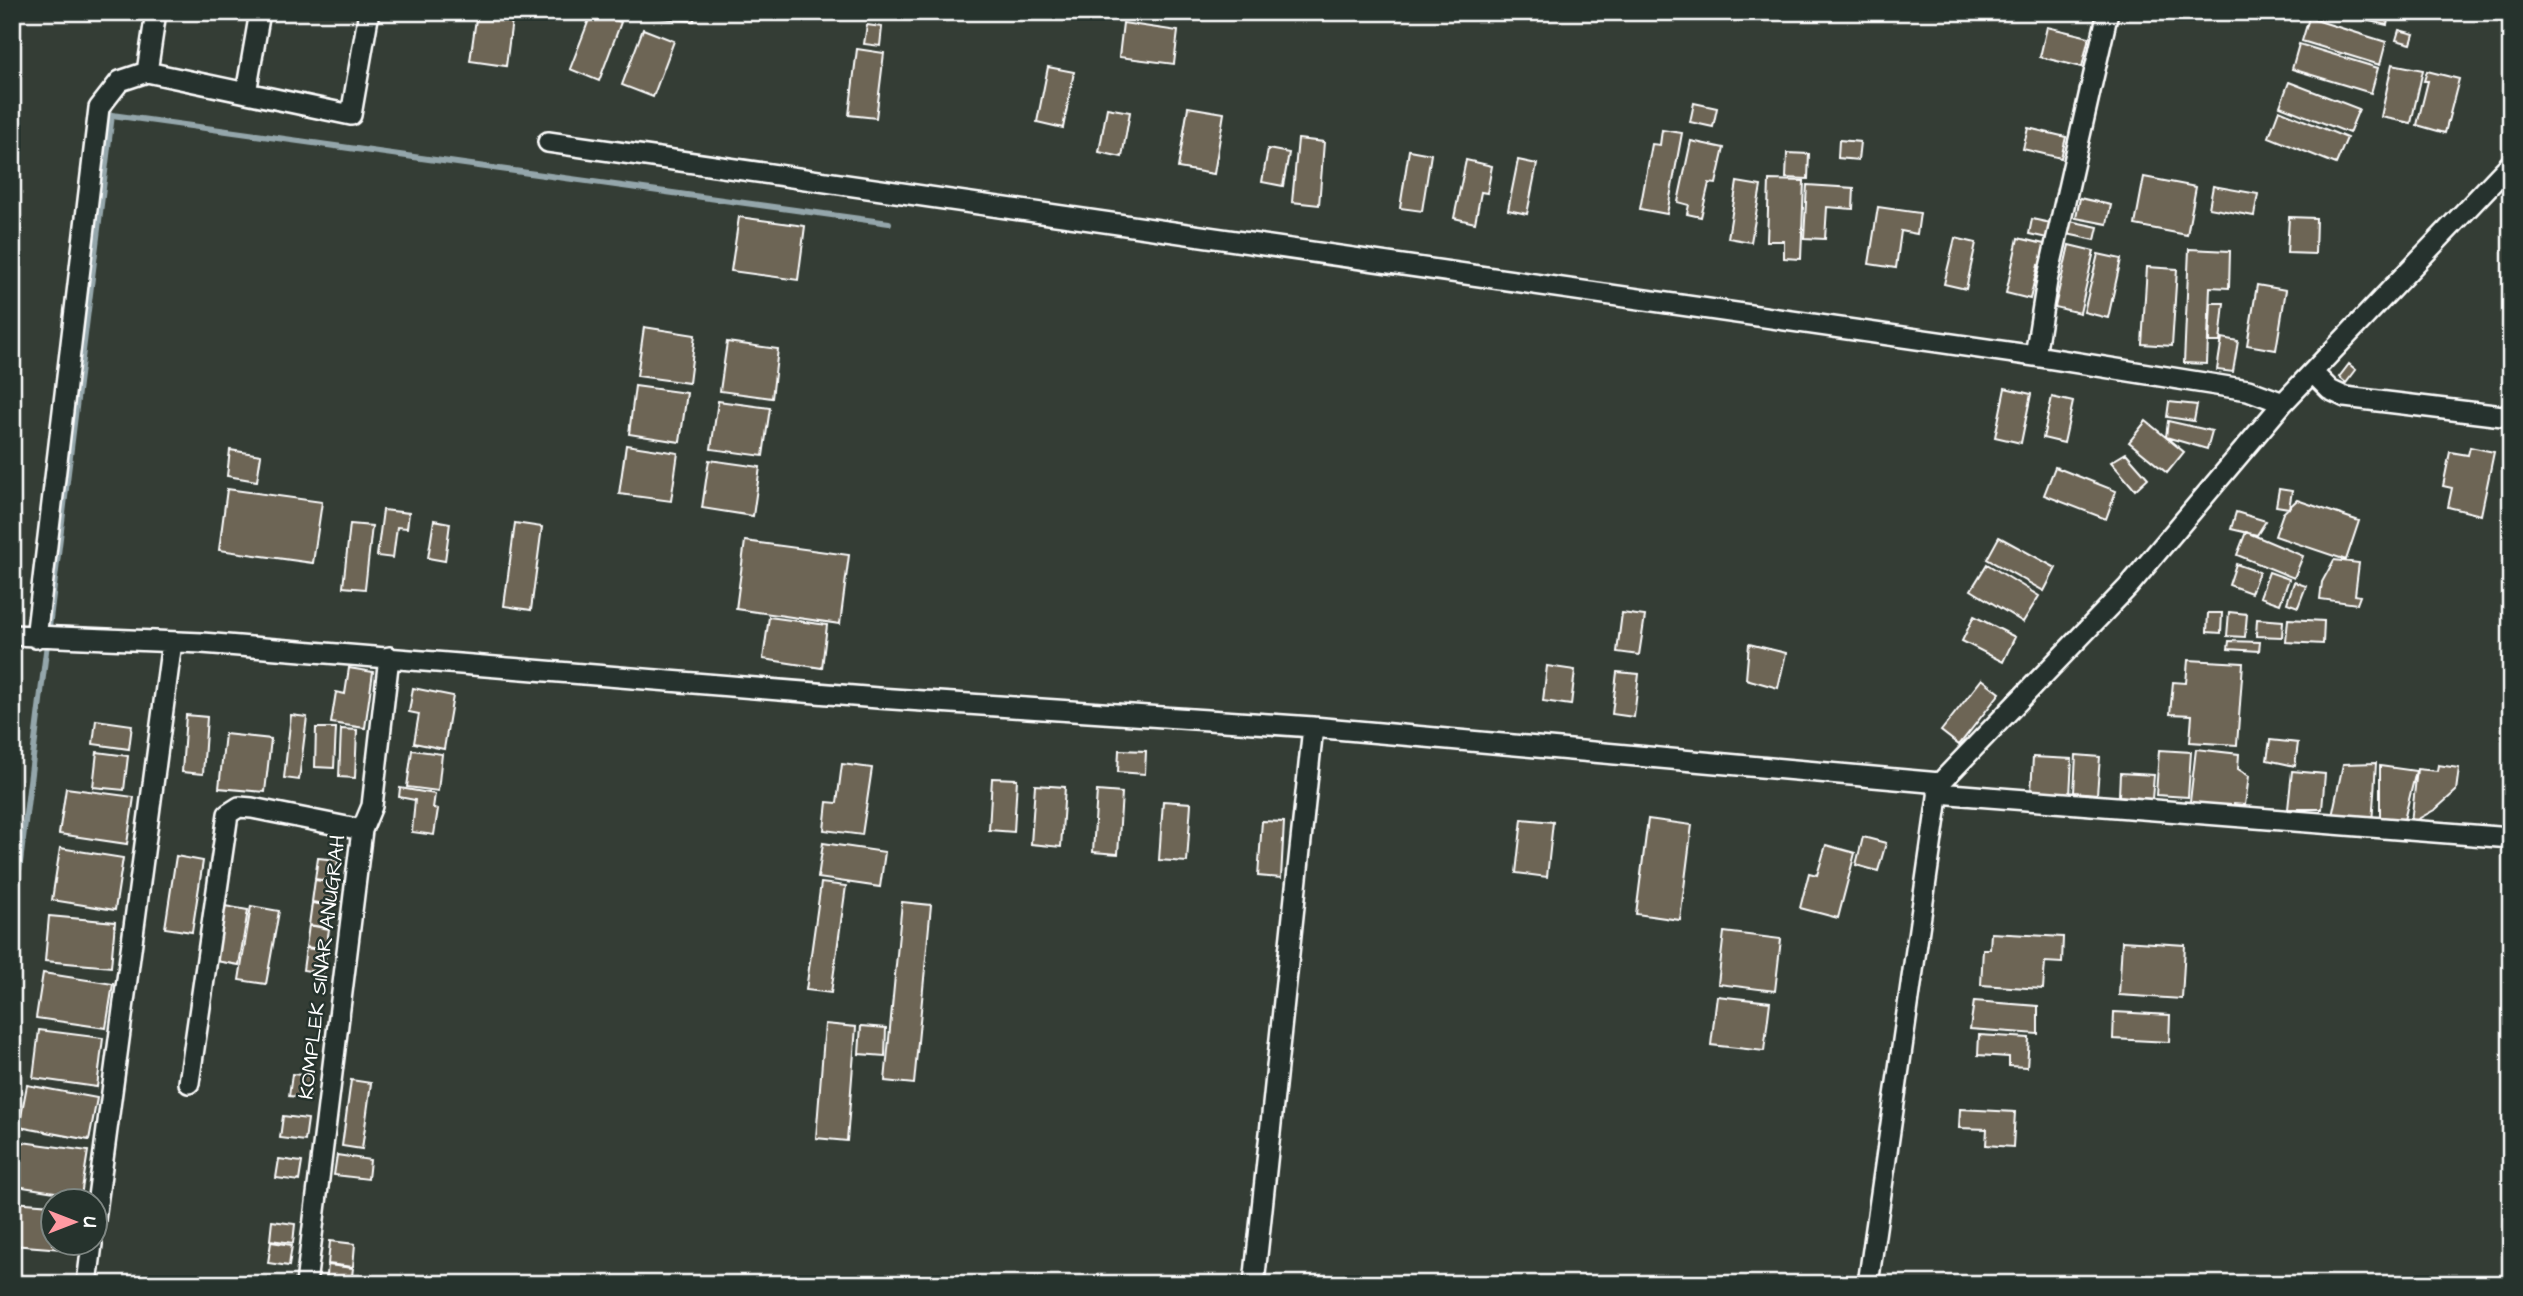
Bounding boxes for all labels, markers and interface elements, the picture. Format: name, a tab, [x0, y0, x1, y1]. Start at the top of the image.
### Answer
street label: KOMPLEK SINAR ANUGRAH	[291, 833, 353, 1101]
north arrow	[38, 1188, 108, 1258]
text: U	[76, 1217, 103, 1228]

